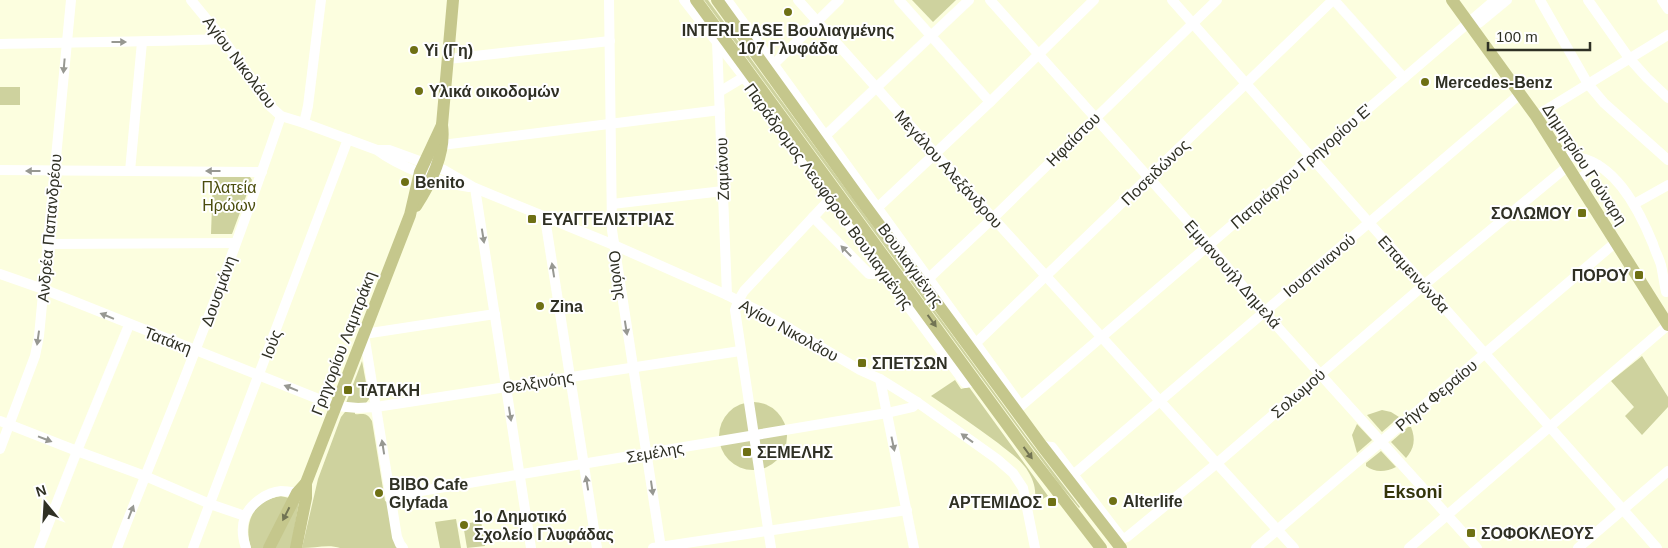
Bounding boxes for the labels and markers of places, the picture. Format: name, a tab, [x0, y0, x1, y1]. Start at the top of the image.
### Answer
marker: INTERLEASE Βουλιαγμένης 107 Γλυφάδα	[782, 6, 794, 18]
place label: INTERLEASE Βουλιαγμένης 107 Γλυφάδα	[682, 22, 894, 57]
place label: Yi (Γη)	[424, 42, 473, 59]
marker: Yi (Γη)	[408, 44, 420, 56]
place label: Mercedes-Benz	[1435, 74, 1552, 91]
marker: Mercedes-Benz	[1419, 76, 1431, 88]
place label: Υλικά οικοδομών	[429, 83, 560, 100]
marker: Υλικά οικοδομών	[413, 85, 425, 97]
place label: Benito	[415, 174, 465, 191]
marker: Benito	[399, 176, 411, 188]
place label: ΣΟΛΩΜΟΥ	[1491, 205, 1572, 222]
marker: ΣΟΛΩΜΟΥ	[1576, 207, 1588, 219]
place label: ΕΥΑΓΓΕΛΙΣΤΡΙΑΣ	[542, 211, 675, 228]
marker: ΕΥΑΓΓΕΛΙΣΤΡΙΑΣ	[526, 213, 538, 225]
place label: ΠΟΡΟΥ	[1572, 267, 1629, 284]
marker: ΠΟΡΟΥ	[1633, 269, 1645, 281]
place label: Zina	[550, 298, 583, 315]
marker: Zina	[534, 300, 546, 312]
place label: ΣΠΕΤΣΩΝ	[872, 355, 948, 372]
marker: ΣΠΕΤΣΩΝ	[856, 357, 868, 369]
place label: ΤΑΤΑΚΗ	[358, 382, 420, 399]
marker: ΤΑΤΑΚΗ	[342, 384, 354, 396]
place label: ΣΕΜΕΛΗΣ	[757, 444, 834, 461]
marker: ΣΕΜΕΛΗΣ	[741, 446, 753, 458]
place label: BIBO Cafe Glyfada	[389, 476, 468, 511]
marker: BIBO Cafe Glyfada	[373, 487, 385, 499]
place label: Alterlife	[1123, 493, 1183, 510]
place label: ΑΡΤΕΜΙΔΟΣ	[948, 494, 1042, 511]
marker: Alterlife	[1107, 495, 1119, 507]
marker: ΑΡΤΕΜΙΔΟΣ	[1046, 496, 1058, 508]
place label: 1ο Δημοτικό Σχολείο Γλυφάδας	[474, 508, 614, 544]
marker: 1ο Δημοτικό Σχολείο Γλυφάδας	[458, 519, 470, 531]
place label: ΣΟΦΟΚΛΕΟΥΣ	[1481, 525, 1594, 542]
marker: ΣΟΦΟΚΛΕΟΥΣ	[1465, 527, 1477, 539]

